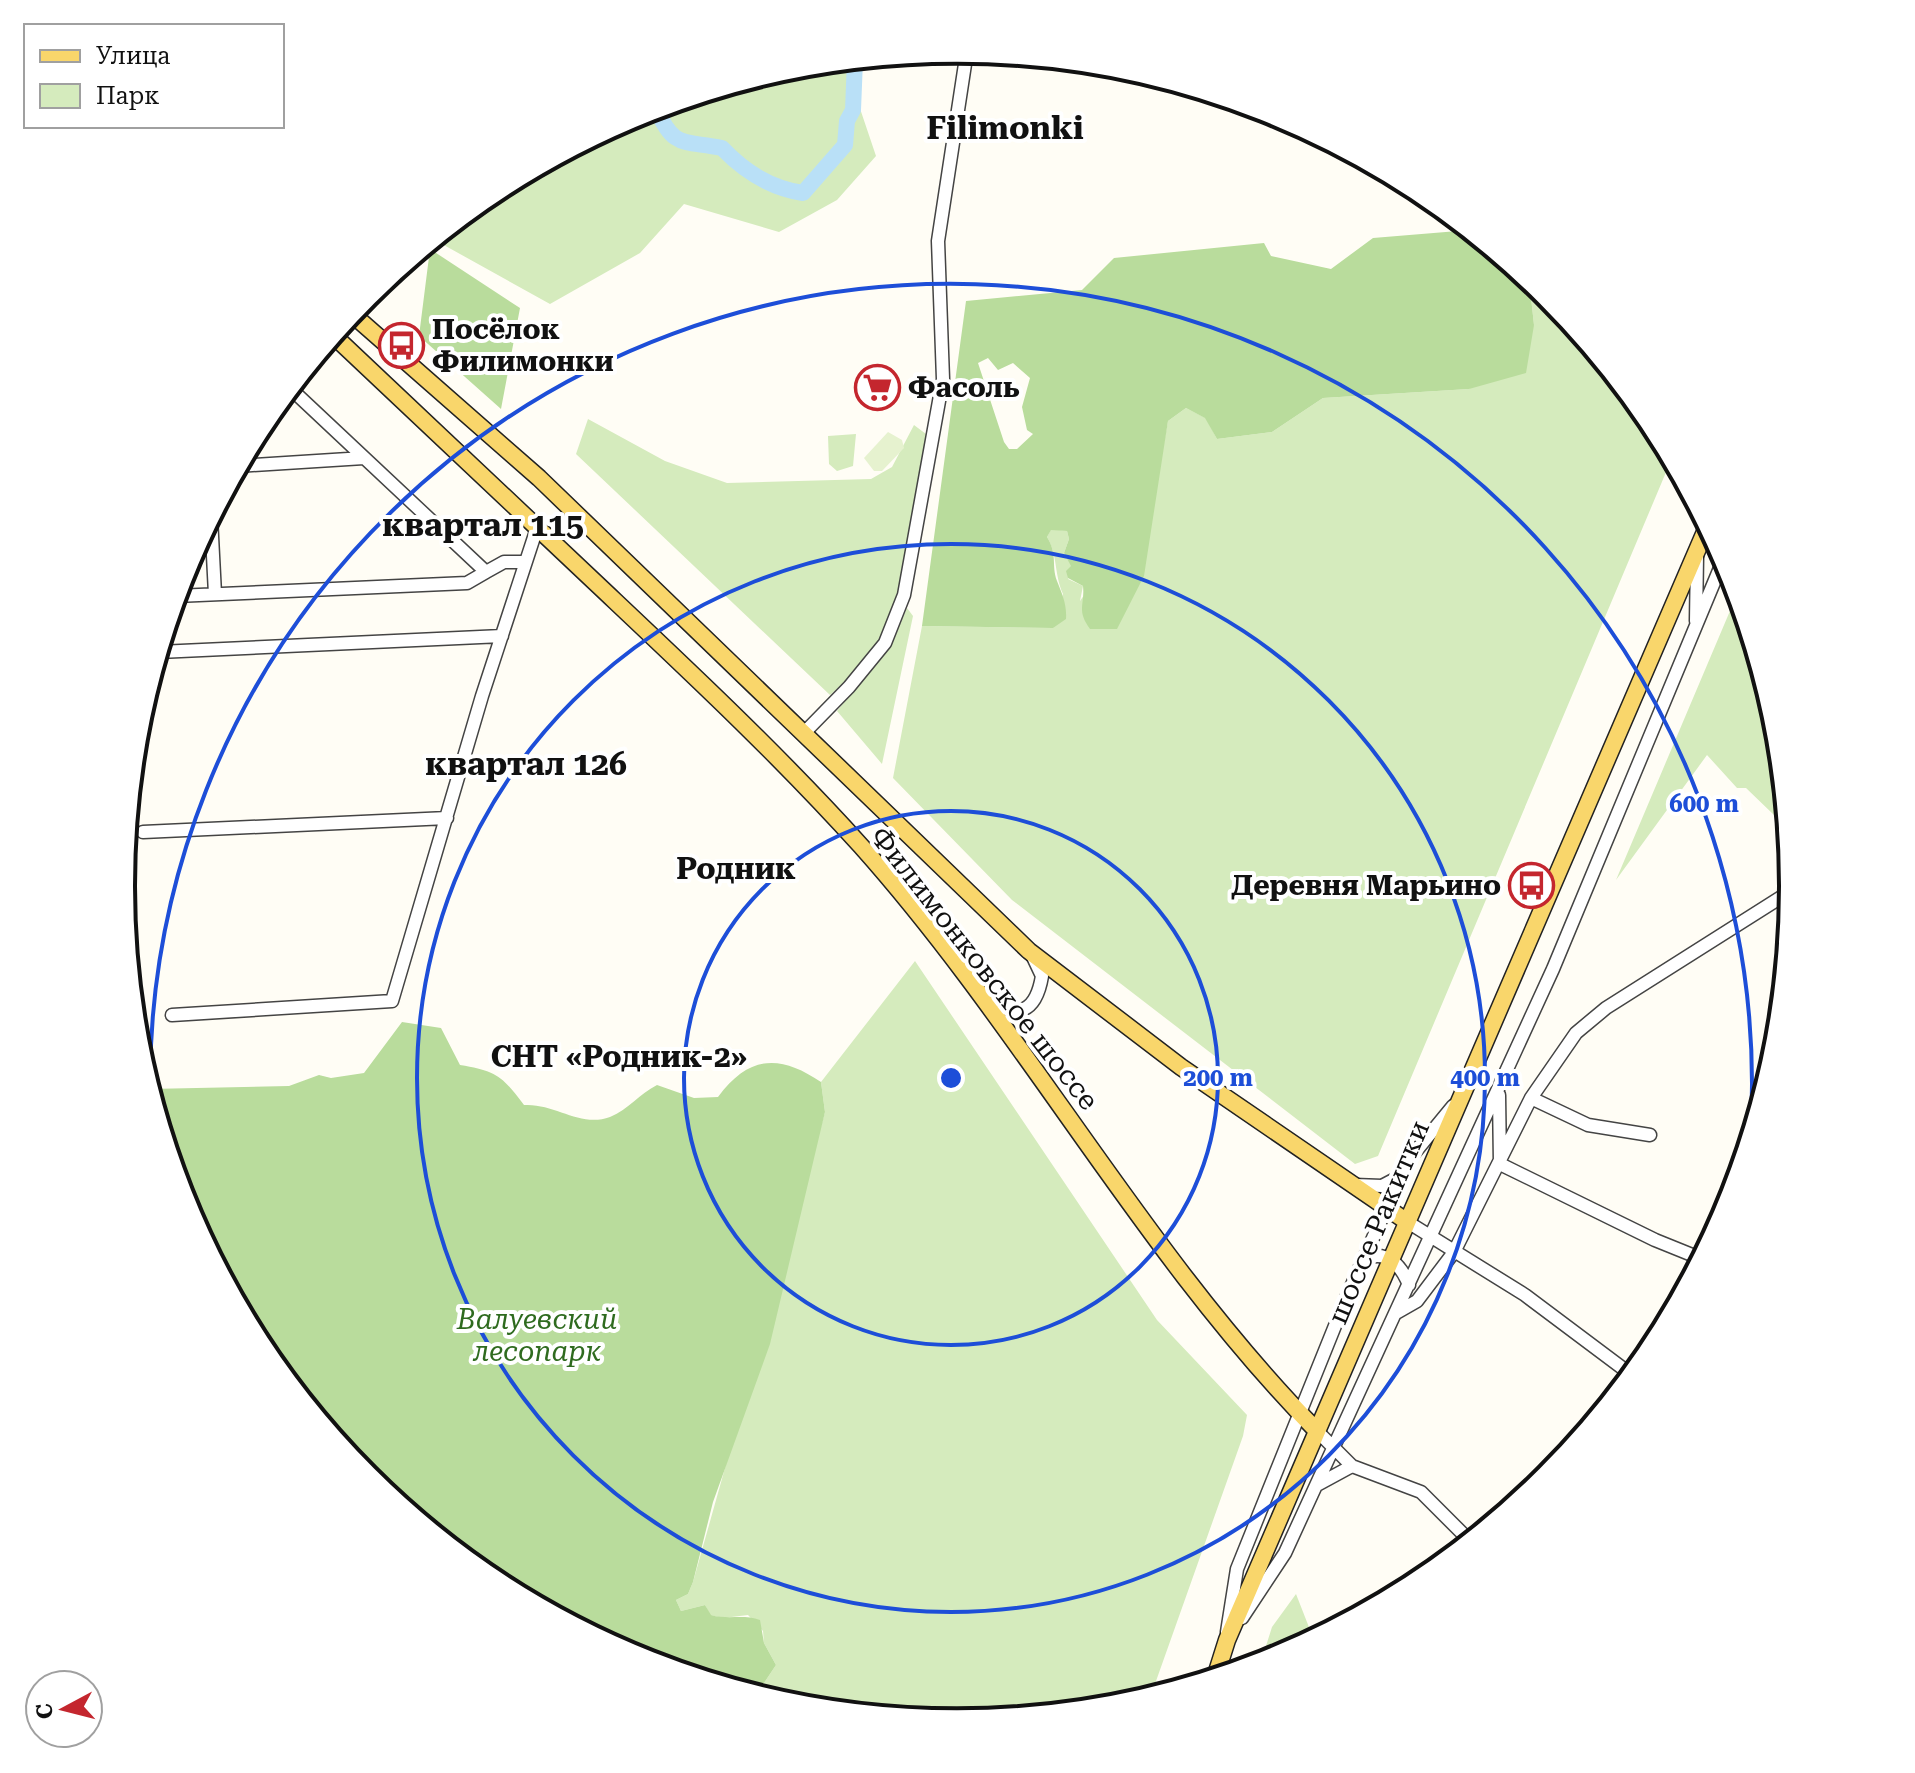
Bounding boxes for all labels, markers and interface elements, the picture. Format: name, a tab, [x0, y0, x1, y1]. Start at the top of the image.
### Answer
legend	[24, 24, 284, 128]
text: Улица	[96, 42, 170, 70]
text: Парк	[96, 82, 159, 110]
district label: Filimonki	[926, 109, 1084, 147]
place label: Посёлок Филимонки	[432, 313, 614, 378]
bus stop icon: Посёлок Филимонки	[377, 321, 425, 369]
supermarket icon: Фасоль	[853, 363, 901, 411]
place label: Фасоль	[908, 371, 1020, 404]
district label: квартал 115	[382, 506, 584, 544]
district label: квартал 126	[425, 745, 627, 783]
text: 600 m	[1669, 790, 1739, 818]
street label: Филимонковское шоссе	[864, 820, 1105, 1116]
district label: Родник	[676, 851, 796, 886]
bus stop icon: Деревня Марьино	[1508, 861, 1556, 909]
place label: Деревня Марьино	[1231, 869, 1501, 902]
district label: СНТ «Родник-2»	[491, 1039, 747, 1074]
centre of rings	[937, 1064, 965, 1092]
text: 200 m	[1183, 1064, 1253, 1092]
text: 400 m	[1450, 1064, 1520, 1092]
street label: шоссе Ракитки	[1321, 1116, 1436, 1329]
park label: Валуевский лесопарк	[456, 1303, 617, 1368]
north arrow	[24, 1669, 104, 1749]
text: С	[31, 1702, 58, 1721]

